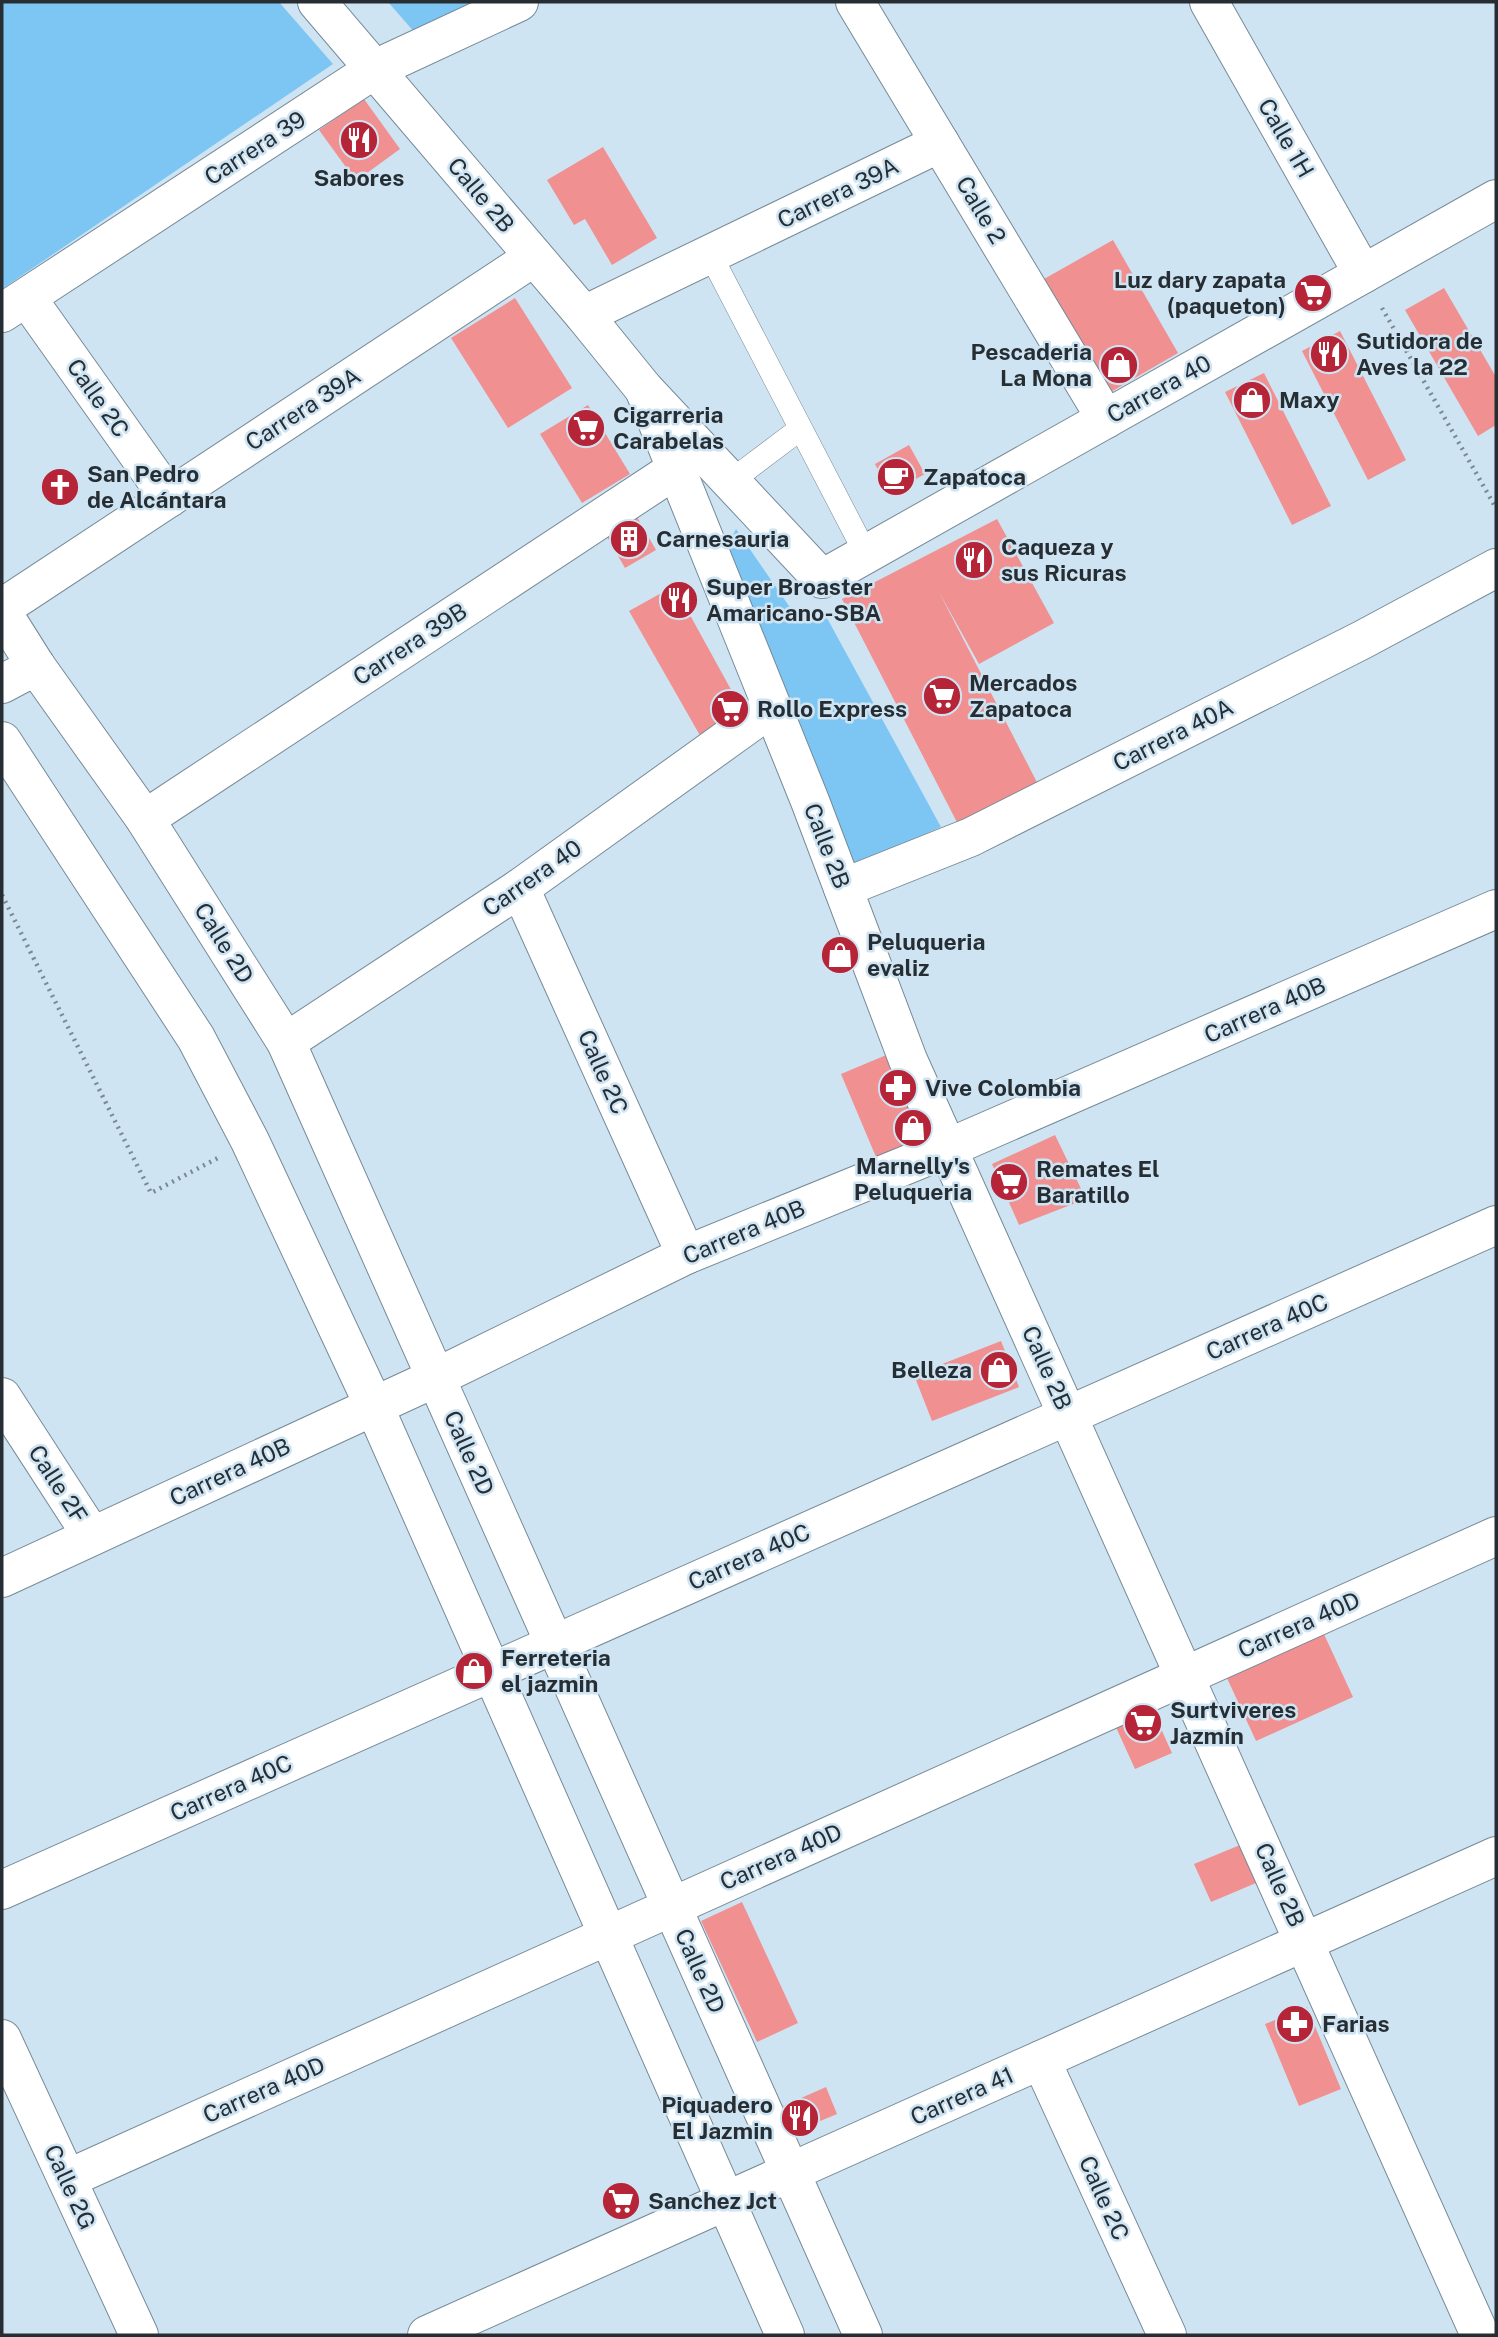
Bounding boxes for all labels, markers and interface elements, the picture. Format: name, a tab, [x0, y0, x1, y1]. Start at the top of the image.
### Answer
street label: Calle 1H	[1253, 93, 1320, 182]
street label: Carrera 39	[199, 105, 310, 190]
restaurant icon: Sabores	[338, 119, 380, 161]
street label: Calle 2B	[442, 152, 520, 237]
street label: Carrera 39A	[773, 152, 903, 233]
place label: Sabores	[314, 164, 404, 191]
street label: Calle 2	[951, 171, 1012, 248]
place label: Luz dary zapata (paqueton)	[1114, 266, 1286, 319]
supermarket icon: Luz dary zapata (paqueton)	[1292, 272, 1334, 314]
place label: Sutidora de Aves la 22	[1356, 327, 1483, 380]
restaurant icon: Sutidora de Aves la 22	[1308, 333, 1350, 375]
place label: Pescaderia La Mona	[971, 338, 1092, 391]
shop icon: Pescaderia La Mona	[1098, 344, 1140, 386]
street label: Carrera 40	[1102, 349, 1215, 428]
street label: Calle 2C	[62, 353, 135, 442]
street label: Carrera 39A	[240, 362, 365, 456]
shop icon: Maxy	[1231, 379, 1273, 421]
place label: Maxy	[1279, 386, 1339, 413]
place label: Cigarreria Carabelas	[613, 401, 724, 454]
supermarket icon: Cigarreria Carabelas	[565, 407, 607, 449]
cafe icon: Zapatoca	[875, 456, 917, 498]
place label: San Pedro de Alcántara	[87, 460, 227, 513]
place label: Zapatoca	[923, 463, 1026, 490]
church icon: San Pedro de Alcántara	[39, 466, 81, 508]
building icon: Carnesauria	[608, 518, 650, 560]
place label: Carnesauria	[656, 525, 789, 552]
place label: Caqueza y sus Ricuras	[1001, 533, 1127, 586]
restaurant icon: Caqueza y sus Ricuras	[953, 539, 995, 581]
place label: Super Broaster Amaricano-SBA	[706, 573, 882, 626]
restaurant icon: Super Broaster Amaricano-SBA	[658, 579, 700, 621]
street label: Carrera 39B	[348, 597, 472, 690]
place label: Mercados Zapatoca	[969, 669, 1077, 722]
supermarket icon: Mercados Zapatoca	[921, 675, 963, 717]
supermarket icon: Rollo Express	[709, 688, 751, 730]
street label: Carrera 40A	[1108, 693, 1237, 776]
place label: Rollo Express	[757, 695, 907, 722]
street label: Calle 2B	[799, 799, 856, 892]
street label: Carrera 40	[477, 834, 586, 922]
street label: Calle 2D	[189, 898, 260, 988]
place label: Peluqueria evaliz	[867, 928, 986, 981]
shop icon: Peluqueria evaliz	[819, 934, 861, 976]
street label: Carrera 40B	[1200, 971, 1330, 1048]
street label: Calle 2C	[573, 1025, 634, 1118]
pharmacy icon: Vive Colombia	[877, 1067, 919, 1109]
place label: Vive Colombia	[925, 1074, 1081, 1101]
shop icon: Marnelly's Peluqueria	[892, 1107, 934, 1149]
place label: Marnelly's Peluqueria	[854, 1152, 972, 1205]
place label: Remates El Baratillo	[1036, 1155, 1160, 1208]
supermarket icon: Remates El Baratillo	[988, 1161, 1030, 1203]
street label: Carrera 40B	[679, 1194, 809, 1269]
street label: Carrera 40C	[1202, 1288, 1332, 1365]
street label: Calle 2B	[1017, 1322, 1078, 1414]
shop icon: Belleza	[978, 1349, 1020, 1391]
place label: Belleza	[891, 1356, 972, 1383]
street label: Calle 2D	[439, 1406, 500, 1499]
street label: Carrera 40B	[165, 1432, 294, 1511]
street label: Calle 2F	[23, 1440, 94, 1528]
street label: Carrera 40C	[684, 1518, 814, 1595]
street label: Carrera 40D	[1234, 1586, 1364, 1663]
place label: Ferreteria el jazmin	[501, 1644, 611, 1697]
shop icon: Ferreteria el jazmin	[453, 1650, 495, 1692]
place label: Surtviveres Jazmín	[1170, 1696, 1296, 1749]
supermarket icon: Surtviveres Jazmín	[1122, 1702, 1164, 1744]
street label: Carrera 40C	[166, 1749, 296, 1826]
street label: Carrera 40D	[716, 1818, 846, 1895]
street label: Calle 2B	[1250, 1839, 1311, 1931]
street label: Calle 2D	[670, 1924, 731, 2017]
pharmacy icon: Farias	[1274, 2003, 1316, 2045]
place label: Farias	[1322, 2010, 1390, 2037]
street label: Carrera 40D	[199, 2051, 329, 2128]
street label: Carrera 41	[906, 2061, 1018, 2130]
place label: Piquadero El Jazmin	[661, 2091, 773, 2144]
restaurant icon: Piquadero El Jazmin	[779, 2097, 821, 2139]
street label: Calle 2G	[39, 2140, 102, 2233]
street label: Calle 2C	[1074, 2151, 1135, 2244]
supermarket icon: Sanchez Jct	[600, 2180, 642, 2222]
place label: Sanchez Jct	[648, 2187, 777, 2214]

